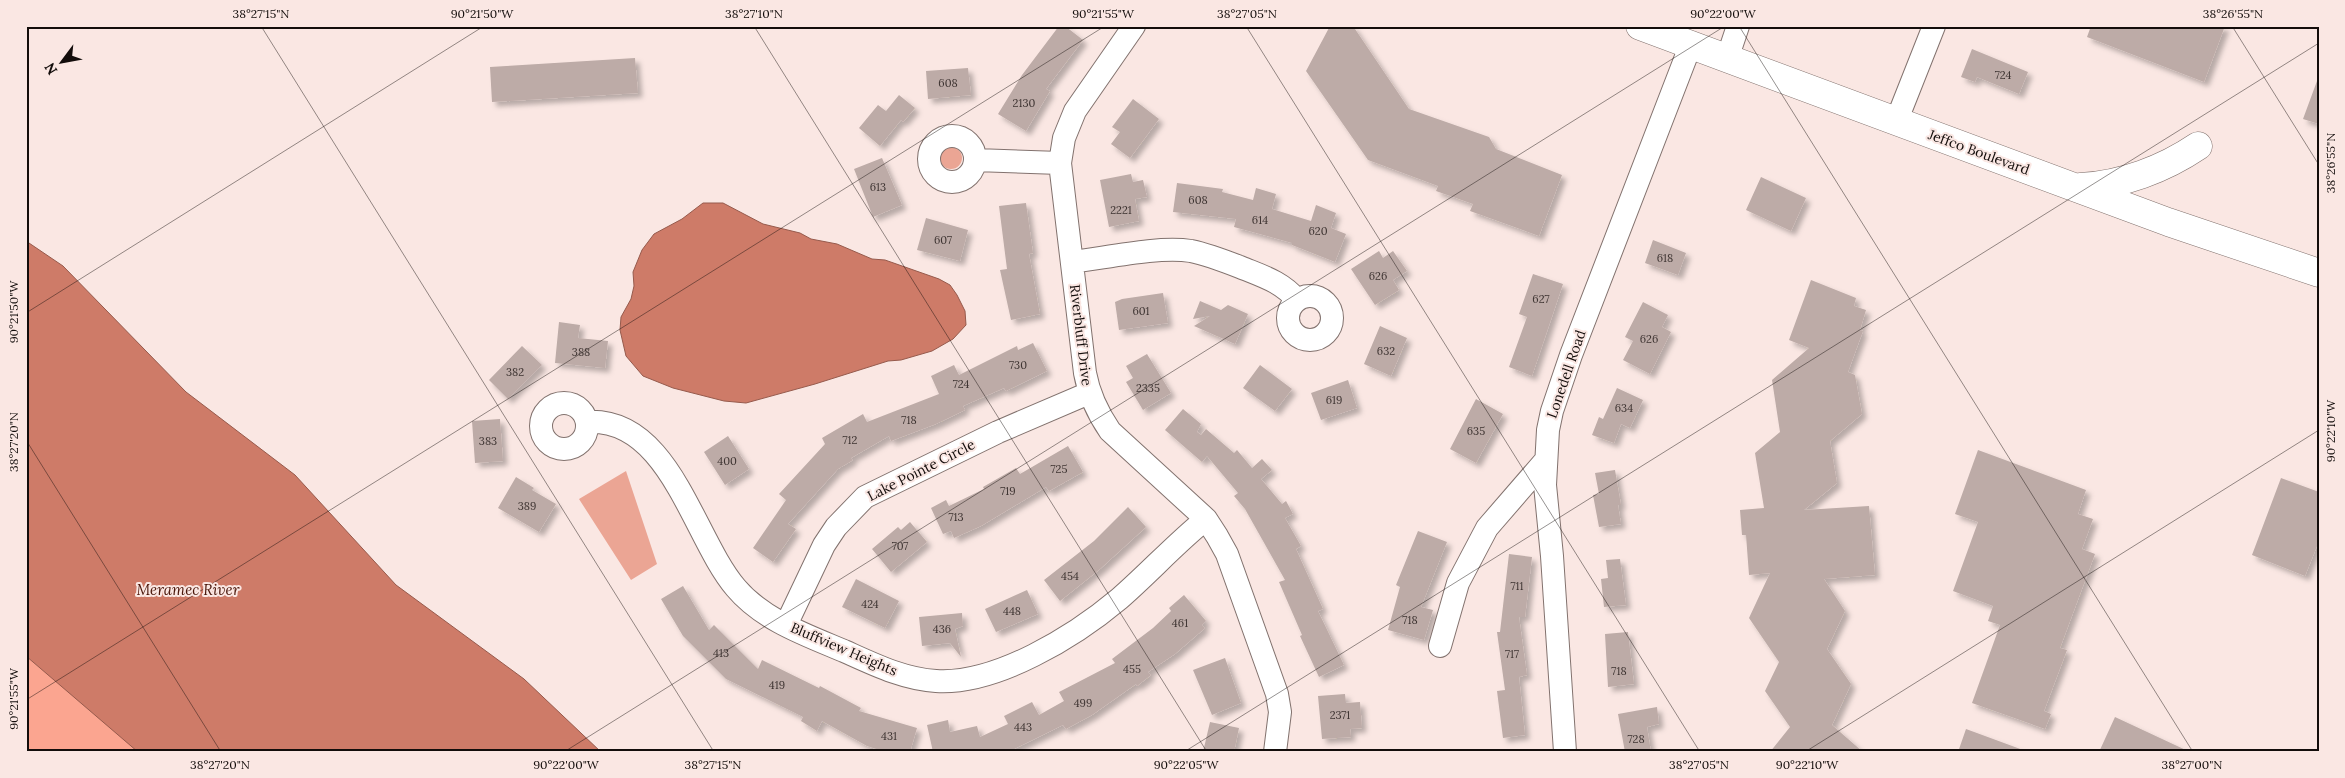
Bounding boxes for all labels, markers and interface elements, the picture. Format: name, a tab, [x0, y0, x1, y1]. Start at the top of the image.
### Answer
text: 38°27'15"N	[233, 6, 289, 21]
text: 90°21'50"W	[451, 6, 514, 21]
text: 38°27'10"N	[725, 6, 783, 21]
text: 90°21'55"W	[1072, 6, 1135, 21]
text: 38°27'05"N	[1217, 6, 1277, 21]
text: 90°22'00"W	[1690, 6, 1757, 21]
text: 38°26'55"N	[2203, 6, 2263, 21]
north arrow	[38, 38, 88, 88]
text: N	[40, 59, 61, 78]
house number: 724	[1995, 68, 2011, 82]
house number: 608	[938, 76, 958, 90]
house number: 2130	[1013, 96, 1036, 110]
street label: Jeffco Boulevard	[1925, 125, 2032, 179]
text: 38°26'55"N	[2323, 133, 2338, 193]
house number: 613	[870, 180, 886, 194]
house number: 608	[1188, 193, 1208, 207]
house number: 2221	[1110, 203, 1132, 217]
house number: 614	[1252, 213, 1268, 227]
house number: 620	[1308, 224, 1328, 238]
house number: 607	[934, 233, 952, 247]
house number: 618	[1657, 251, 1673, 265]
house number: 626	[1369, 269, 1387, 283]
text: 90°21'50"W	[6, 280, 21, 343]
street label: Riverbluff Drive	[1066, 283, 1096, 387]
house number: 627	[1532, 292, 1550, 306]
house number: 601	[1132, 304, 1150, 318]
street label: Lonedell Road	[1543, 328, 1589, 420]
house number: 626	[1640, 332, 1658, 346]
house number: 632	[1377, 344, 1395, 358]
house number: 388	[572, 345, 590, 359]
house number: 730	[1009, 358, 1027, 372]
house number: 382	[506, 365, 524, 379]
house number: 724	[953, 377, 969, 391]
house number: 2335	[1136, 381, 1160, 395]
house number: 619	[1326, 393, 1342, 407]
text: 90°22'10"W	[2323, 399, 2338, 462]
house number: 634	[1615, 401, 1633, 415]
text: 38°27'20"N	[6, 412, 21, 472]
house number: 718	[901, 413, 917, 427]
house number: 635	[1467, 424, 1485, 438]
house number: 712	[843, 433, 858, 447]
house number: 383	[479, 434, 497, 448]
street label: Lake Pointe Circle	[864, 435, 978, 505]
house number: 400	[717, 454, 737, 468]
house number: 725	[1051, 462, 1067, 476]
house number: 719	[1000, 484, 1016, 498]
house number: 389	[518, 499, 536, 513]
house number: 713	[948, 510, 964, 524]
house number: 707	[892, 539, 908, 553]
house number: 454	[1061, 569, 1079, 583]
house number: 711	[1510, 579, 1524, 593]
water label: Meramec River	[137, 580, 240, 599]
house number: 424	[861, 597, 879, 611]
house number: 448	[1003, 604, 1021, 618]
house number: 718	[1402, 613, 1418, 627]
house number: 461	[1172, 616, 1188, 630]
street label: Bluffview Heights	[788, 618, 900, 680]
house number: 436	[933, 622, 951, 636]
house number: 413	[713, 646, 729, 660]
house number: 717	[1505, 647, 1519, 661]
house number: 455	[1123, 662, 1141, 676]
house number: 718	[1611, 664, 1627, 678]
text: 90°21'55"W	[6, 667, 21, 730]
house number: 419	[769, 678, 785, 692]
house number: 499	[1074, 696, 1092, 710]
house number: 2371	[1330, 708, 1350, 722]
house number: 443	[1014, 720, 1032, 734]
house number: 431	[881, 729, 897, 743]
house number: 728	[1627, 732, 1645, 746]
text: 38°27'20"N	[190, 757, 250, 772]
text: 90°22'00"W	[533, 757, 600, 772]
text: 38°27'15"N	[685, 757, 741, 772]
text: 90°22'05"W	[1154, 757, 1219, 772]
text: 38°27'05"N	[1669, 757, 1729, 772]
text: 90°22'10"W	[1776, 757, 1839, 772]
text: 38°27'00"N	[2162, 757, 2222, 772]

